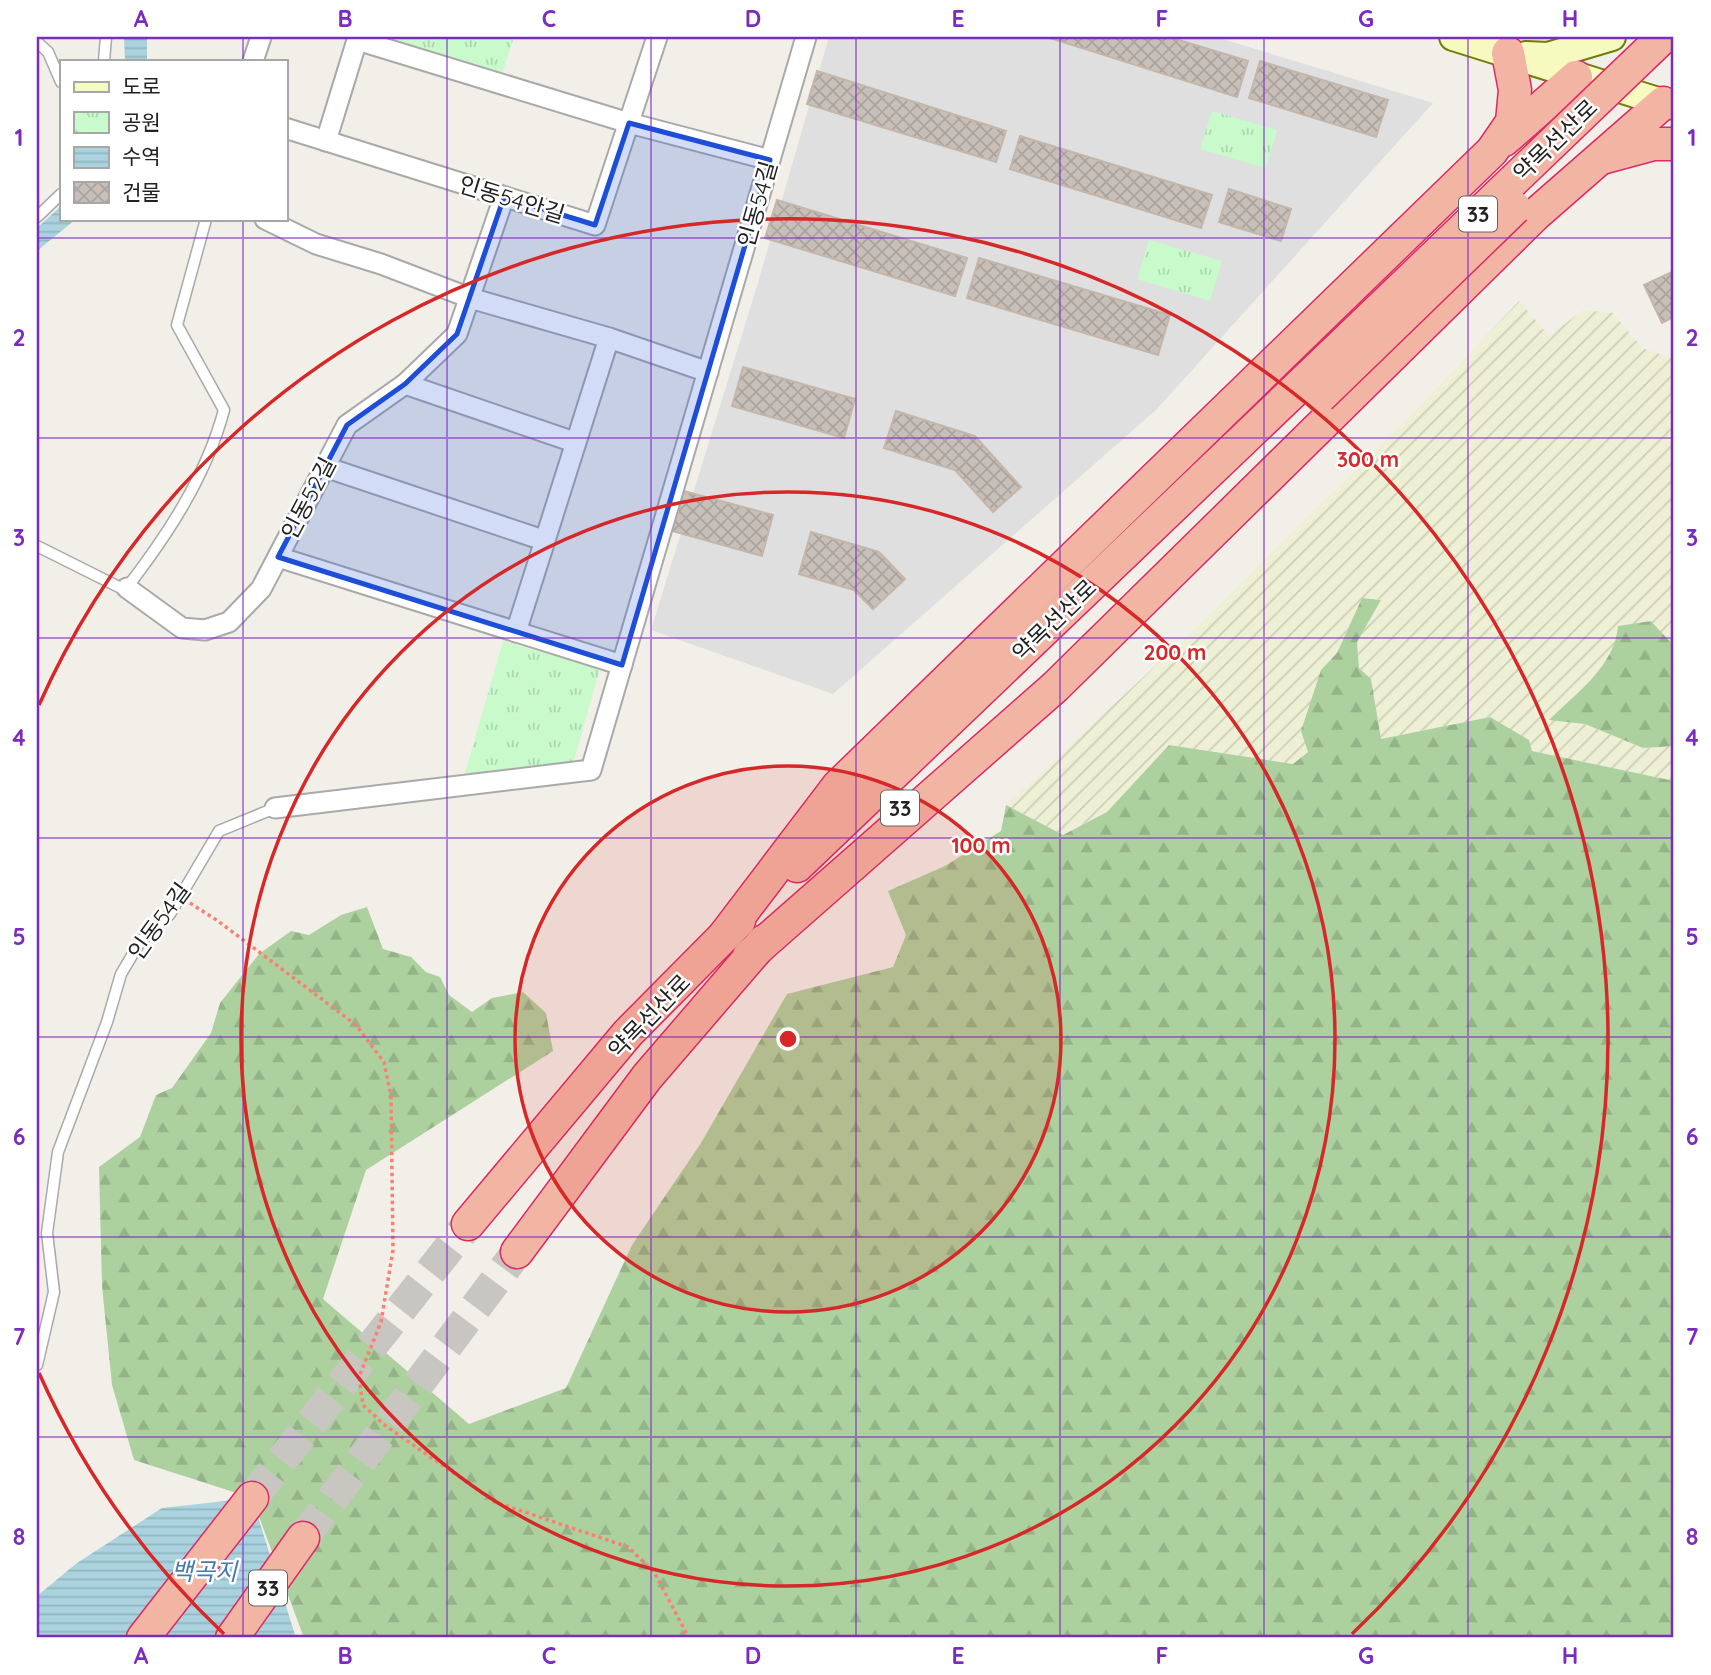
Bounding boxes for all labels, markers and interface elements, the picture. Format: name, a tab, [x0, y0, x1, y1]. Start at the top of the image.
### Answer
text: A	[134, 4, 149, 33]
text: B	[337, 4, 353, 33]
text: C	[542, 4, 556, 33]
text: D	[745, 4, 761, 33]
text: E	[951, 4, 965, 33]
text: F	[1156, 4, 1168, 33]
text: G	[1358, 4, 1374, 33]
text: H	[1562, 4, 1578, 33]
legend	[60, 60, 287, 220]
text: 도로	[122, 73, 161, 99]
street label: 약목선산로	[1507, 93, 1603, 187]
text: 공원	[122, 109, 161, 135]
text: 1	[15, 123, 23, 152]
text: 1	[1688, 123, 1696, 152]
text: 수역	[122, 143, 161, 169]
street label: 인동54길	[731, 158, 783, 250]
street label: 인동54안길	[456, 169, 568, 229]
text: 건물	[122, 179, 161, 205]
road number: 33	[1459, 196, 1497, 232]
text: 2	[12, 323, 26, 352]
text: 2	[1685, 323, 1699, 352]
text: 300 m	[1337, 446, 1399, 472]
street label: 인동52길	[274, 452, 342, 544]
text: 3	[13, 523, 25, 552]
text: 3	[1686, 523, 1698, 552]
street label: 약목선산로	[1006, 573, 1102, 667]
text: 200 m	[1144, 639, 1206, 665]
text: 4	[12, 723, 26, 752]
text: 4	[1685, 723, 1699, 752]
road number: 33	[881, 790, 919, 826]
text: 100 m	[951, 832, 1011, 858]
street label: 인동54길	[121, 877, 197, 965]
text: 5	[12, 922, 26, 951]
text: 5	[1685, 922, 1699, 951]
street label: 약목선산로	[602, 968, 696, 1064]
centre of rings	[776, 1027, 800, 1051]
text: 6	[13, 1122, 25, 1151]
text: 6	[1686, 1122, 1698, 1151]
text: 7	[13, 1322, 26, 1351]
text: 7	[1686, 1322, 1699, 1351]
text: 8	[13, 1522, 25, 1551]
text: 8	[1686, 1522, 1698, 1551]
water label: 백곡지	[171, 1556, 239, 1586]
road number: 33	[249, 1570, 287, 1606]
text: A	[134, 1641, 149, 1670]
text: B	[337, 1641, 353, 1670]
text: C	[542, 1641, 556, 1670]
text: D	[745, 1641, 761, 1670]
text: E	[951, 1641, 965, 1670]
text: F	[1156, 1641, 1168, 1670]
text: G	[1358, 1641, 1374, 1670]
text: H	[1562, 1641, 1578, 1670]

